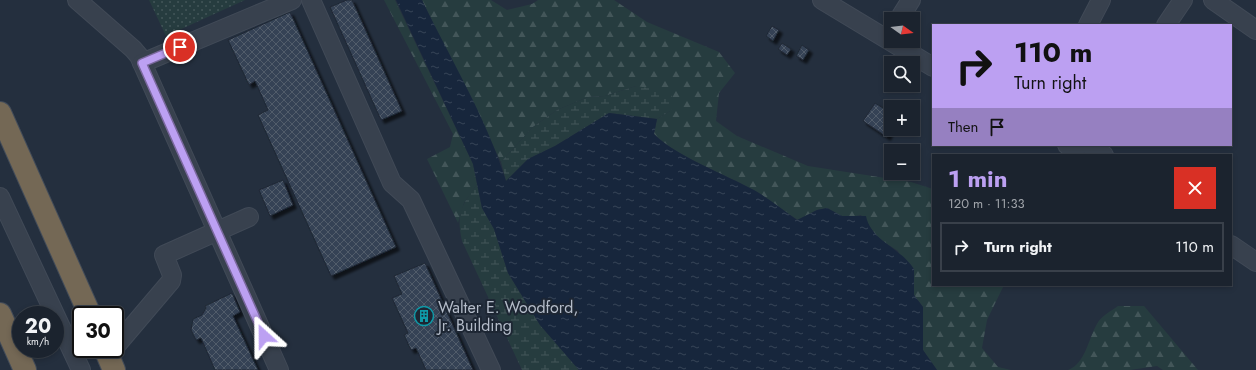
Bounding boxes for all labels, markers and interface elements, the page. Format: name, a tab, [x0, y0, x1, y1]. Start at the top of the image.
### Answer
north arrow	[884, 12, 920, 48]
map controls	[884, 12, 920, 180]
pin	[163, 30, 197, 64]
text: 110 m	[1014, 32, 1092, 73]
icon: arrive	[169, 36, 191, 58]
icon: right	[948, 40, 1000, 92]
button: search	[884, 56, 920, 92]
text: Turn right	[1014, 70, 1086, 96]
button: +	[884, 100, 920, 136]
text: Then	[948, 116, 978, 138]
icon: arrive	[986, 116, 1008, 138]
button: −	[884, 144, 920, 180]
text: 1 min	[948, 161, 1008, 196]
button: close	[1174, 167, 1216, 209]
text: 120 m · 11:33	[948, 194, 1025, 213]
icon: right	[950, 236, 972, 258]
text: Turn right	[984, 236, 1052, 258]
text: 110 m	[1175, 236, 1214, 258]
place label: Walter E. Woodford, Jr. Building	[436, 296, 578, 337]
building icon: Walter E. Woodford, Jr. Building	[413, 305, 435, 327]
speed limit sign: 30	[72, 306, 124, 358]
text: 20	[25, 312, 51, 341]
position arrow	[243, 315, 285, 357]
text: km/h	[27, 334, 49, 349]

